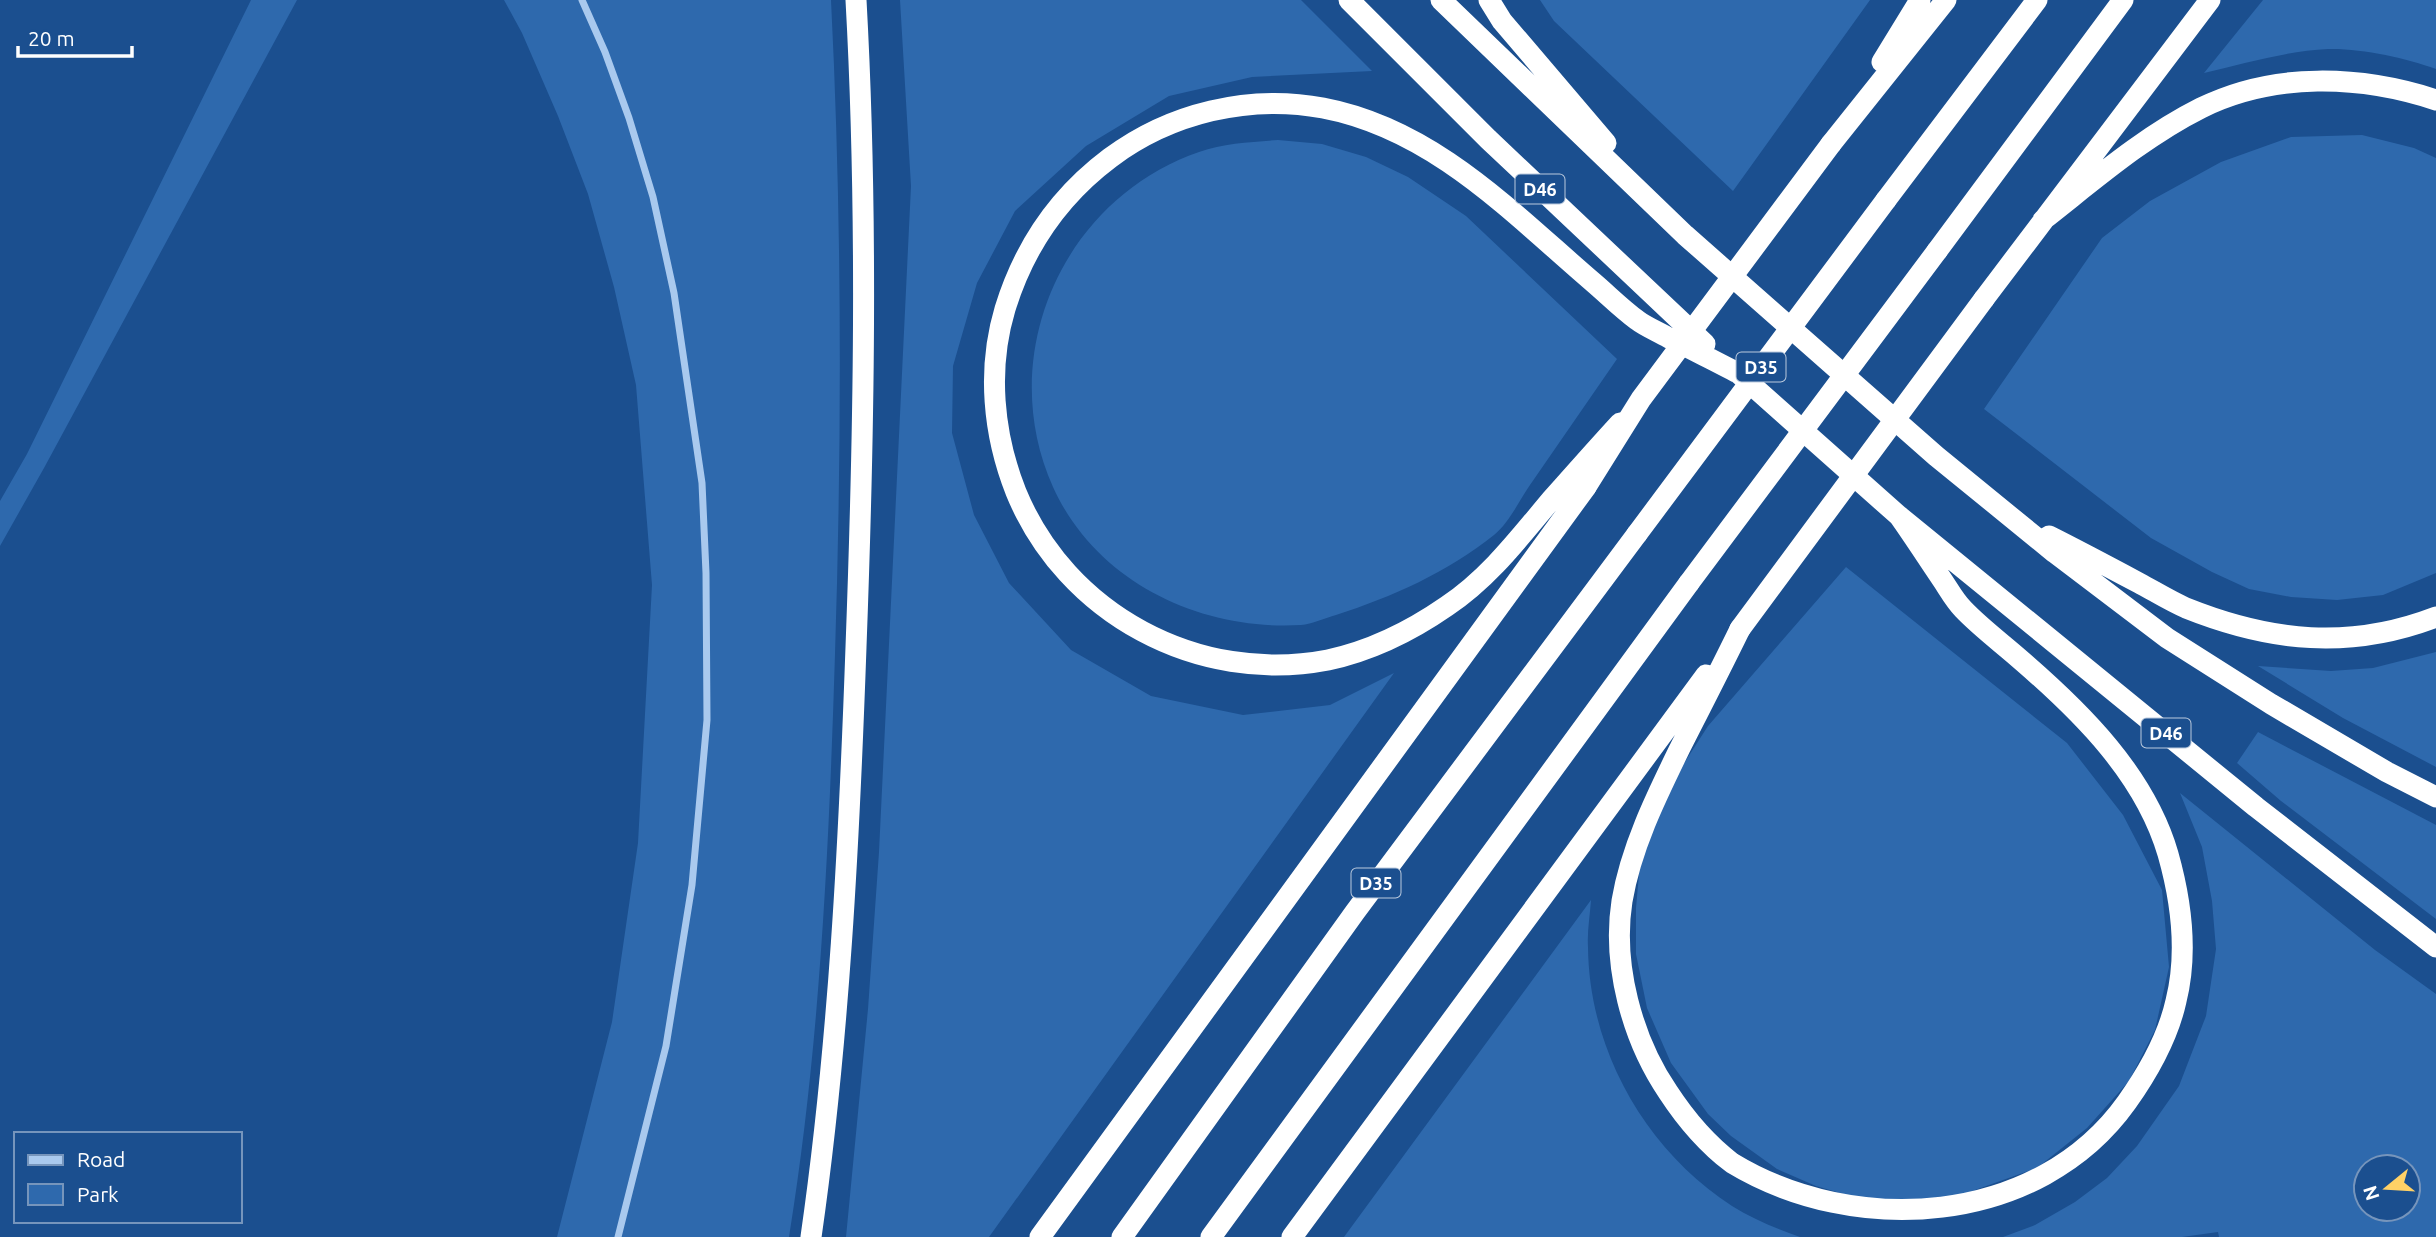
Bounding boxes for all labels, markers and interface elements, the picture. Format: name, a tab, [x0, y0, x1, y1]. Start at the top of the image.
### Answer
scale bar	[18, 14, 131, 58]
text: 20 m	[28, 26, 75, 50]
road number: D46	[1516, 174, 1564, 204]
road number: D35	[1736, 352, 1786, 382]
road number: D46	[2142, 718, 2190, 748]
road number: D35	[1352, 868, 1400, 898]
legend	[14, 1132, 242, 1223]
text: Road	[77, 1147, 125, 1171]
north arrow	[2352, 1153, 2422, 1223]
text: Park	[77, 1182, 119, 1206]
text: N	[2358, 1183, 2383, 1203]

